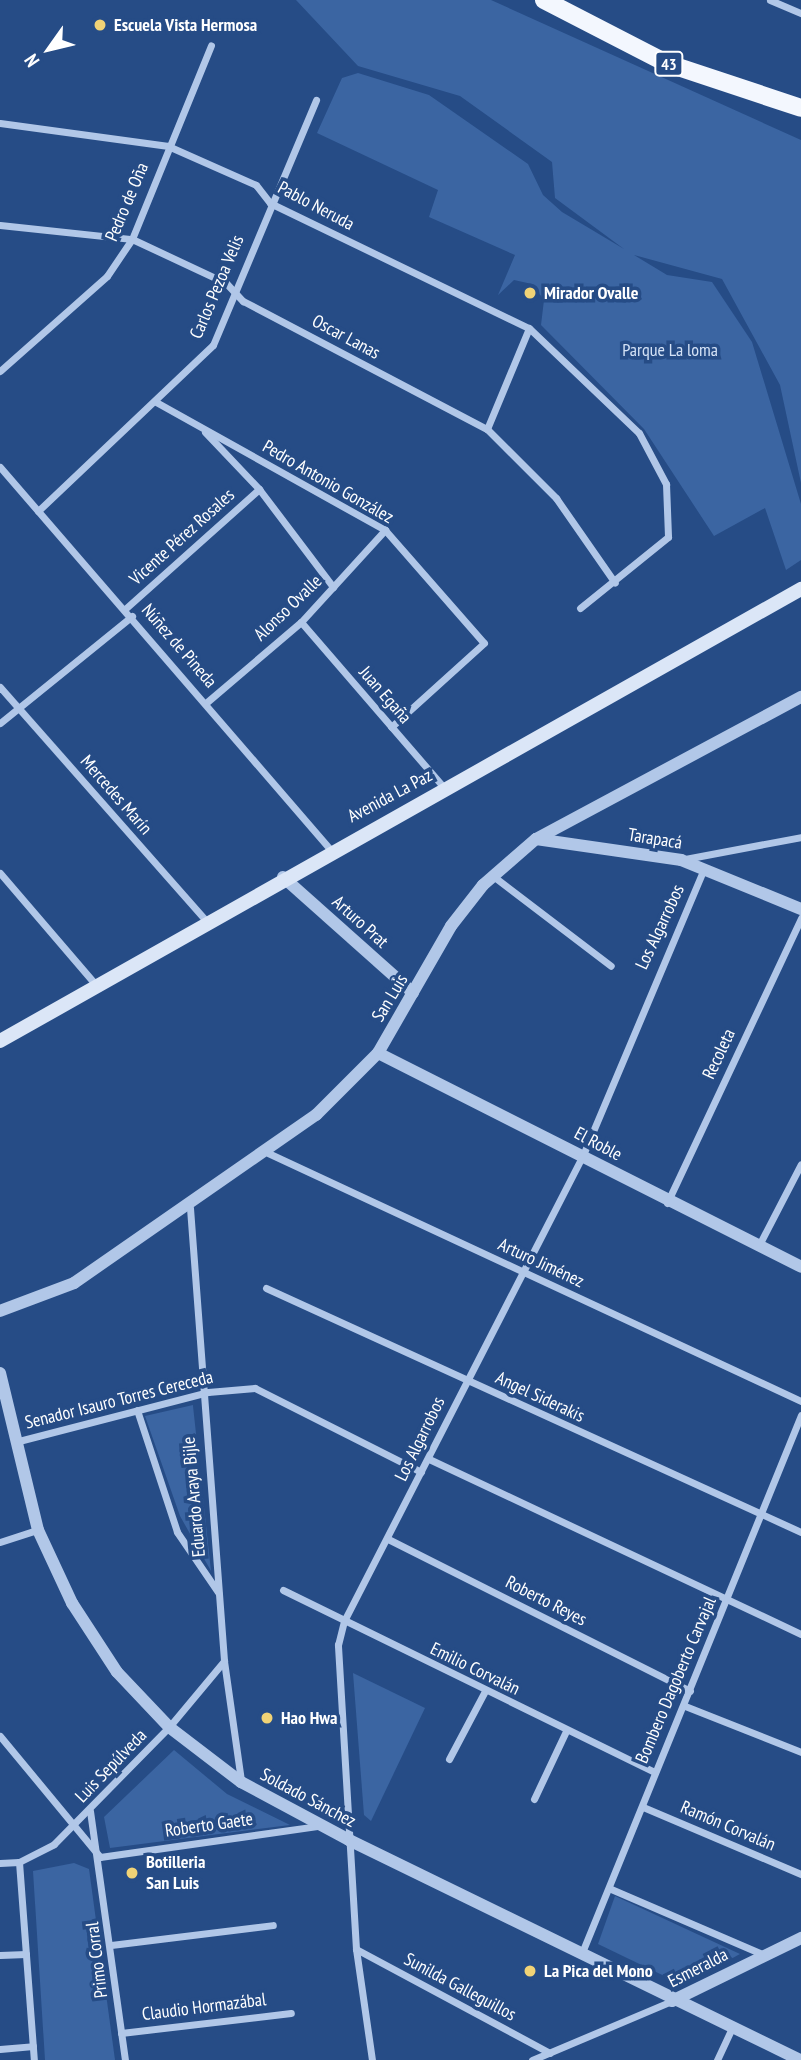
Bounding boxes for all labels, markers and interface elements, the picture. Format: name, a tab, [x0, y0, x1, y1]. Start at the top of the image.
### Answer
north arrow	[14, 14, 84, 84]
place label: Escuela Vista Hermosa	[114, 14, 258, 36]
marker: Escuela Vista Hermosa	[92, 17, 108, 33]
text: N	[19, 50, 44, 72]
road number: 43	[653, 52, 685, 76]
street label: Pedro de Oña	[101, 159, 153, 245]
street label: Pablo Neruda	[274, 177, 358, 235]
street label: Carlos Pezoa Velis	[185, 232, 249, 342]
place label: Mirador Ovalle	[544, 282, 639, 304]
marker: Mirador Ovalle	[522, 285, 538, 301]
street label: Oscar Lanas	[308, 310, 384, 364]
park label: Parque La loma	[622, 339, 718, 361]
street label: Pedro Antonio González	[259, 436, 397, 528]
street label: Vicente Pérez Rosales	[125, 484, 239, 590]
street label: Alonso Ovalle	[250, 570, 326, 646]
street label: Núñez de Pineda	[137, 600, 221, 692]
street label: Juan Egaña	[354, 662, 416, 728]
street label: Mercedes Marín	[76, 751, 156, 839]
street label: Avenida La Paz	[344, 765, 436, 827]
street label: Tarapacá	[626, 824, 684, 854]
street label: Los Algarrobos	[631, 881, 689, 973]
street label: Arturo Prat	[328, 891, 392, 953]
street label: San Luis	[367, 970, 413, 1026]
street label: Recoleta	[698, 1025, 740, 1083]
street label: El Roble	[570, 1123, 626, 1165]
street label: Arturo Jiménez	[495, 1234, 587, 1292]
street label: Senador Isauro Torres Cereceda	[23, 1366, 215, 1434]
street label: Angel Siderakis	[492, 1367, 588, 1427]
street label: Los Algarrobos	[390, 1393, 450, 1485]
street label: Eduardo Araya Bijle	[178, 1436, 210, 1558]
street label: Roberto Reyes	[502, 1571, 590, 1631]
street label: Bombero Dagoberto Carvajal	[631, 1594, 721, 1766]
street label: Emilio Corvalán	[427, 1638, 523, 1700]
place label: Hao Hwa	[281, 1707, 337, 1729]
marker: Hao Hwa	[259, 1710, 275, 1726]
street label: Luis Sepúlveda	[71, 1725, 151, 1807]
street label: Soldado Sánchez	[257, 1764, 359, 1832]
street label: Ramón Corvalán	[677, 1796, 779, 1856]
street label: Roberto Gaete	[164, 1808, 254, 1842]
place label: Botilleria San Luis	[146, 1852, 205, 1895]
marker: Botilleria San Luis	[124, 1865, 140, 1881]
street label: Primo Corral	[82, 1921, 112, 1999]
street label: Esmeralda	[664, 1944, 732, 1992]
street label: Sunilda Galleguillos	[400, 1948, 520, 2026]
place label: La Pica del Mono	[544, 1960, 653, 1982]
marker: La Pica del Mono	[522, 1963, 538, 1979]
street label: Claudio Hormazábal	[141, 1989, 267, 2025]

